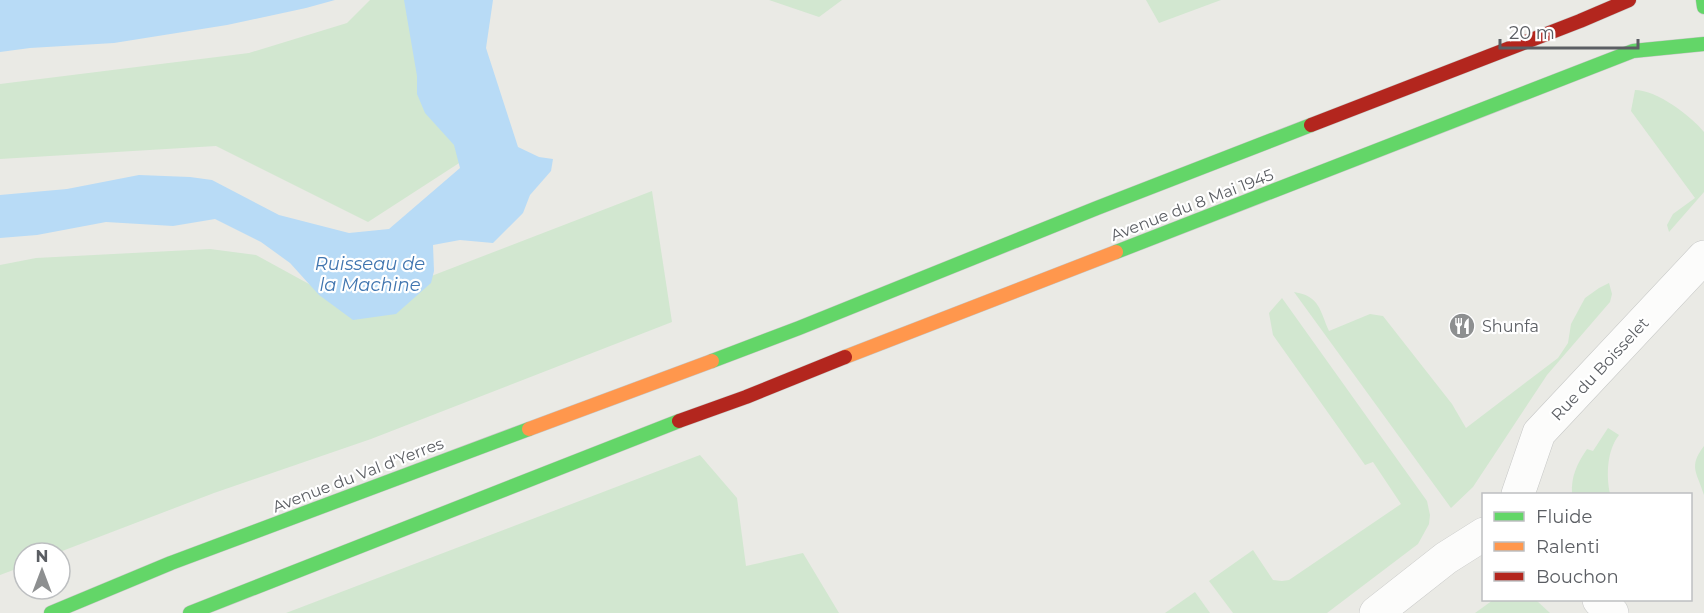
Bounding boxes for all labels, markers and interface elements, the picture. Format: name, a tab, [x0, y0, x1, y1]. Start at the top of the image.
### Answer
scale bar	[1500, 12, 1638, 50]
text: 20 m	[1509, 22, 1555, 44]
street label: Avenue du 8 Mai 1945	[1108, 165, 1276, 245]
water label: Ruisseau de la Machine	[315, 253, 425, 296]
restaurant icon: Shunfa	[1447, 311, 1477, 341]
street label: Rue du Boisselet	[1547, 313, 1653, 425]
place label: Shunfa	[1482, 317, 1539, 336]
street label: Avenue du Val d'Yerres	[270, 434, 446, 516]
legend	[1482, 493, 1692, 601]
text: Fluide	[1536, 506, 1592, 528]
text: Ralenti	[1536, 536, 1600, 558]
north arrow	[12, 541, 72, 601]
text: N	[36, 547, 48, 566]
text: Bouchon	[1536, 566, 1619, 588]

